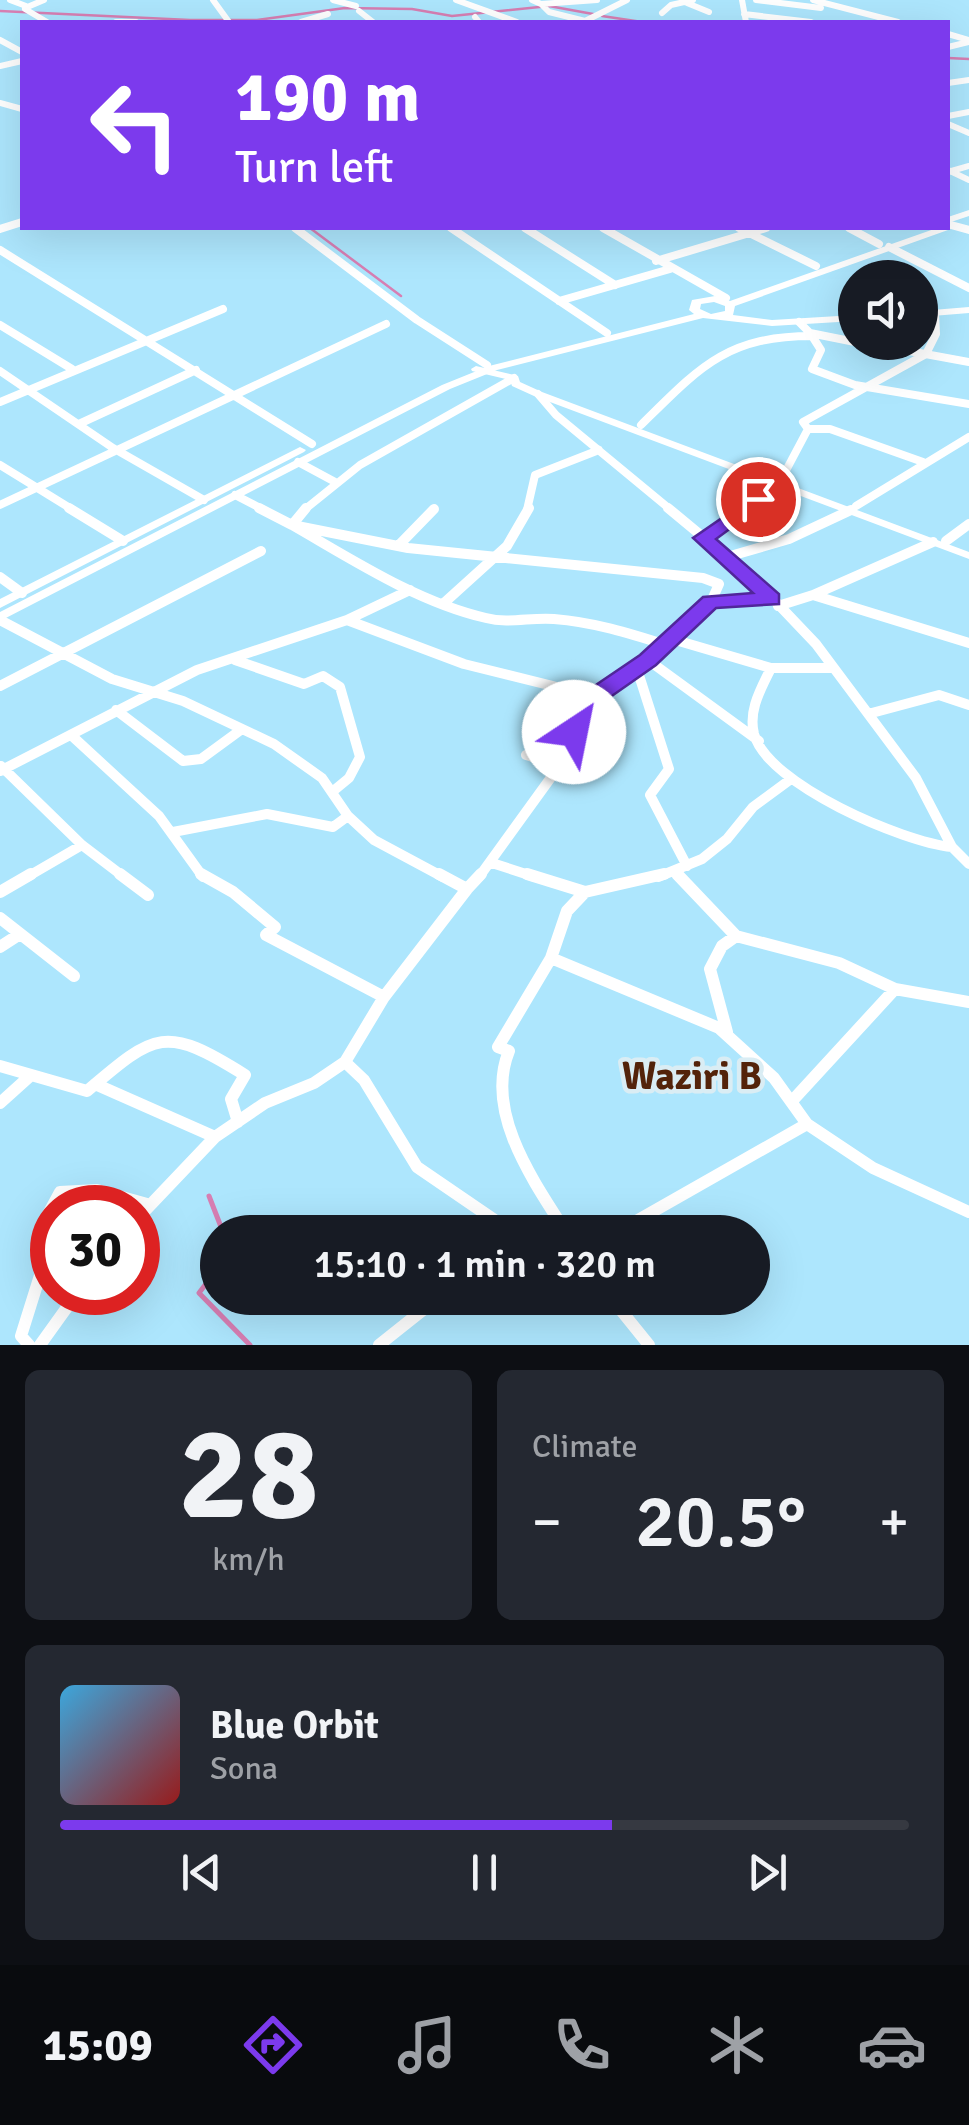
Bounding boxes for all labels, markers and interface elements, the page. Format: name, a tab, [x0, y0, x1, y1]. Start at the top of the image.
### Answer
text: 190 m	[235, 54, 420, 140]
icon: left	[70, 60, 200, 190]
text: Turn left	[235, 140, 394, 195]
map controls	[838, 260, 938, 360]
button: sound	[838, 260, 938, 360]
pin	[716, 457, 801, 542]
icon: arrive	[731, 472, 786, 527]
position arrow	[522, 680, 626, 784]
district label: Waziri B	[622, 1053, 762, 1100]
speed limit sign: 30	[30, 1185, 160, 1315]
text: 15:10 · 1 min · 320 m	[314, 1241, 656, 1288]
text: 28	[178, 1395, 319, 1555]
text: Climate	[532, 1427, 638, 1466]
text: 20.5°	[635, 1475, 806, 1568]
text: −	[532, 1488, 562, 1556]
text: +	[879, 1488, 909, 1556]
text: km/h	[212, 1540, 285, 1579]
text: Blue Orbit	[210, 1702, 379, 1749]
text: Sona	[210, 1749, 278, 1788]
icon: previous	[174, 1845, 229, 1900]
icon: pause	[457, 1845, 512, 1900]
icon: next	[740, 1845, 795, 1900]
icon: directions	[238, 2010, 308, 2080]
icon: music	[392, 2010, 462, 2080]
icon: phone	[547, 2010, 617, 2080]
icon: climate	[702, 2010, 772, 2080]
icon: car	[857, 2010, 927, 2080]
text: 15:09	[42, 2018, 153, 2073]

